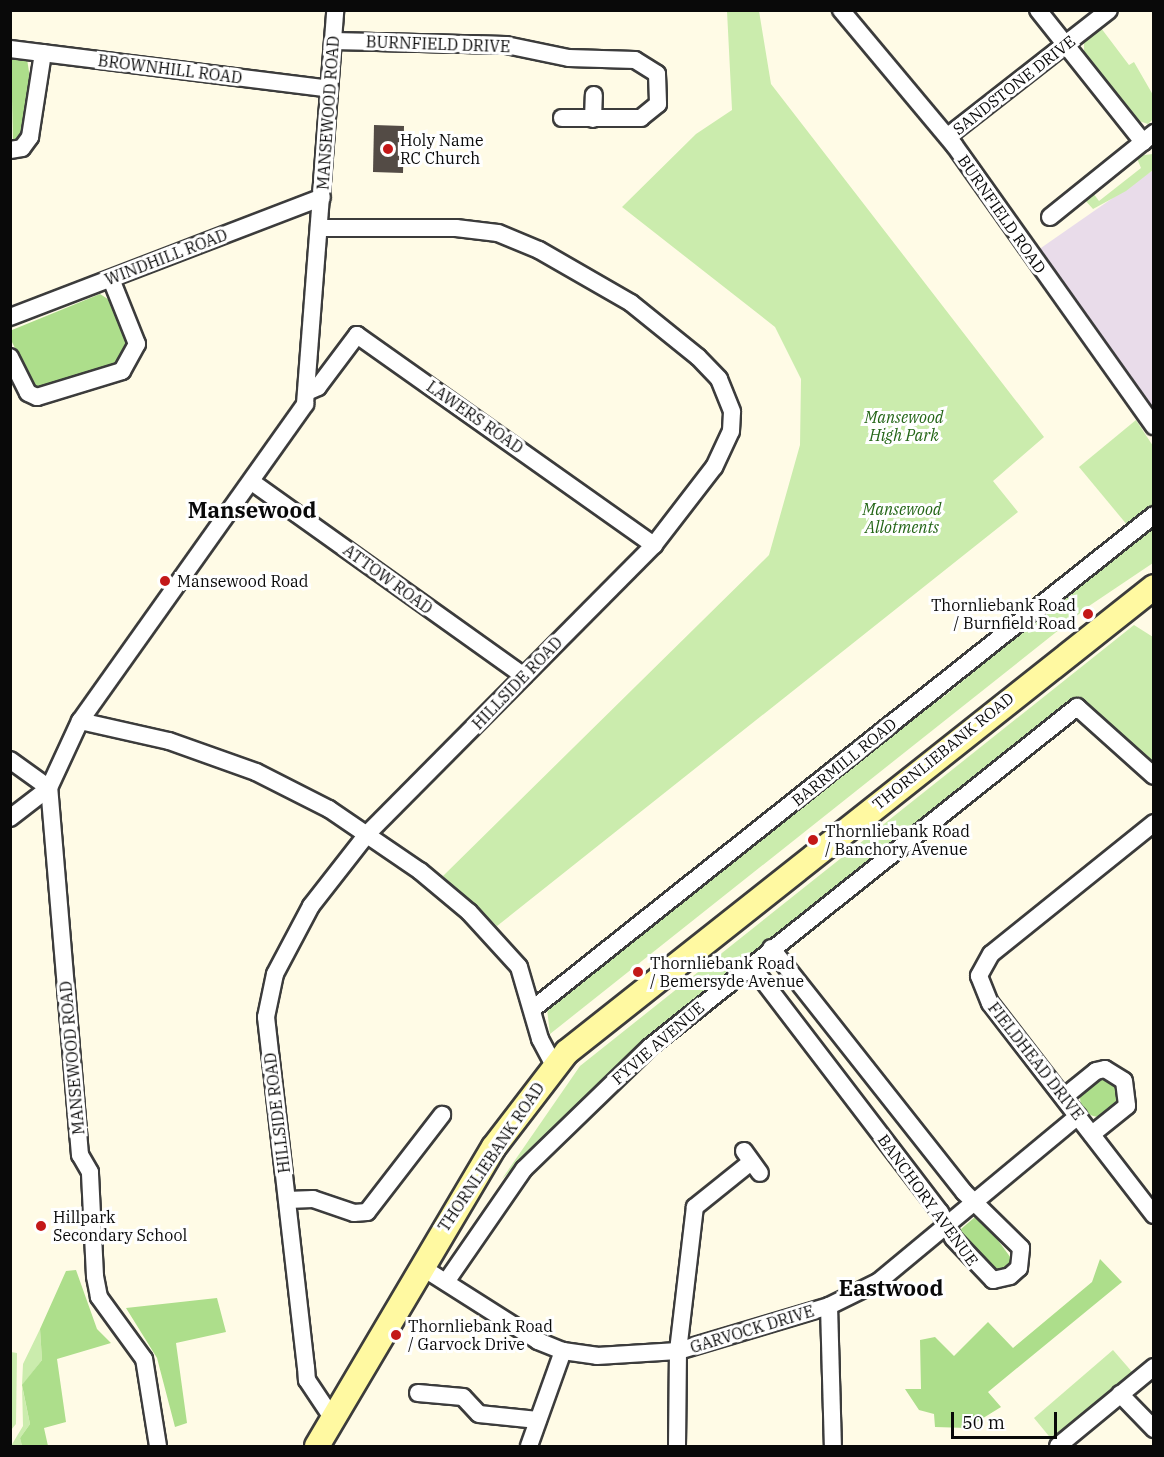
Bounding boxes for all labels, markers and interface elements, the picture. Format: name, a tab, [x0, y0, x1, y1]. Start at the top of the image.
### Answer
street label: SANDSTONE DRIVE	[949, 31, 1079, 139]
street label: BURNFIELD DRIVE	[365, 32, 511, 56]
street label: MANSEWOOD ROAD	[313, 35, 343, 191]
street label: BROWNHILL ROAD	[97, 51, 243, 87]
place label: Holy Name RC Church	[400, 130, 484, 168]
marker: Holy Name RC Church	[381, 142, 395, 156]
street label: BURNFIELD ROAD	[954, 151, 1050, 277]
street label: WINDHILL ROAD	[102, 225, 230, 289]
street label: LAWERS ROAD	[423, 377, 527, 457]
park label: Mansewood High Park	[864, 407, 944, 445]
district label: Mansewood	[188, 497, 316, 523]
park label: Mansewood Allotments	[862, 499, 942, 537]
street label: ATTOW ROAD	[340, 540, 436, 618]
place label: Mansewood Road	[177, 571, 309, 591]
marker: Mansewood Road	[158, 574, 172, 588]
place label: Thornliebank Road / Burnfield Road	[931, 595, 1076, 633]
marker: Thornliebank Road / Burnfield Road	[1081, 607, 1095, 621]
street label: HILLSIDE ROAD	[468, 633, 566, 733]
street label: THORNLIEBANK ROAD	[869, 688, 1017, 814]
street label: BARRMILL ROAD	[788, 714, 900, 810]
place label: Thornliebank Road / Banchory Avenue	[825, 821, 970, 859]
marker: Thornliebank Road / Banchory Avenue	[806, 833, 820, 847]
place label: Thornliebank Road / Bemersyde Avenue	[650, 953, 804, 991]
marker: Thornliebank Road / Bemersyde Avenue	[631, 965, 645, 979]
street label: MANSEWOOD ROAD	[56, 980, 88, 1136]
street label: FYVIE AVENUE	[608, 998, 708, 1088]
street label: FIELDHEAD DRIVE	[984, 998, 1088, 1124]
street label: HILLSIDE ROAD	[260, 1052, 294, 1174]
street label: THORNLIEBANK ROAD	[434, 1079, 548, 1235]
street label: BANCHORY AVENUE	[874, 1131, 982, 1269]
place label: Hillpark Secondary School	[53, 1207, 187, 1245]
marker: Hillpark Secondary School	[34, 1219, 48, 1233]
district label: Eastwood	[839, 1275, 943, 1301]
street label: GARVOCK DRIVE	[688, 1301, 816, 1357]
place label: Thornliebank Road / Garvock Drive	[408, 1316, 553, 1354]
marker: Thornliebank Road / Garvock Drive	[389, 1328, 403, 1342]
scale bar	[954, 1400, 1060, 1438]
text: 50 m	[962, 1411, 1005, 1434]

